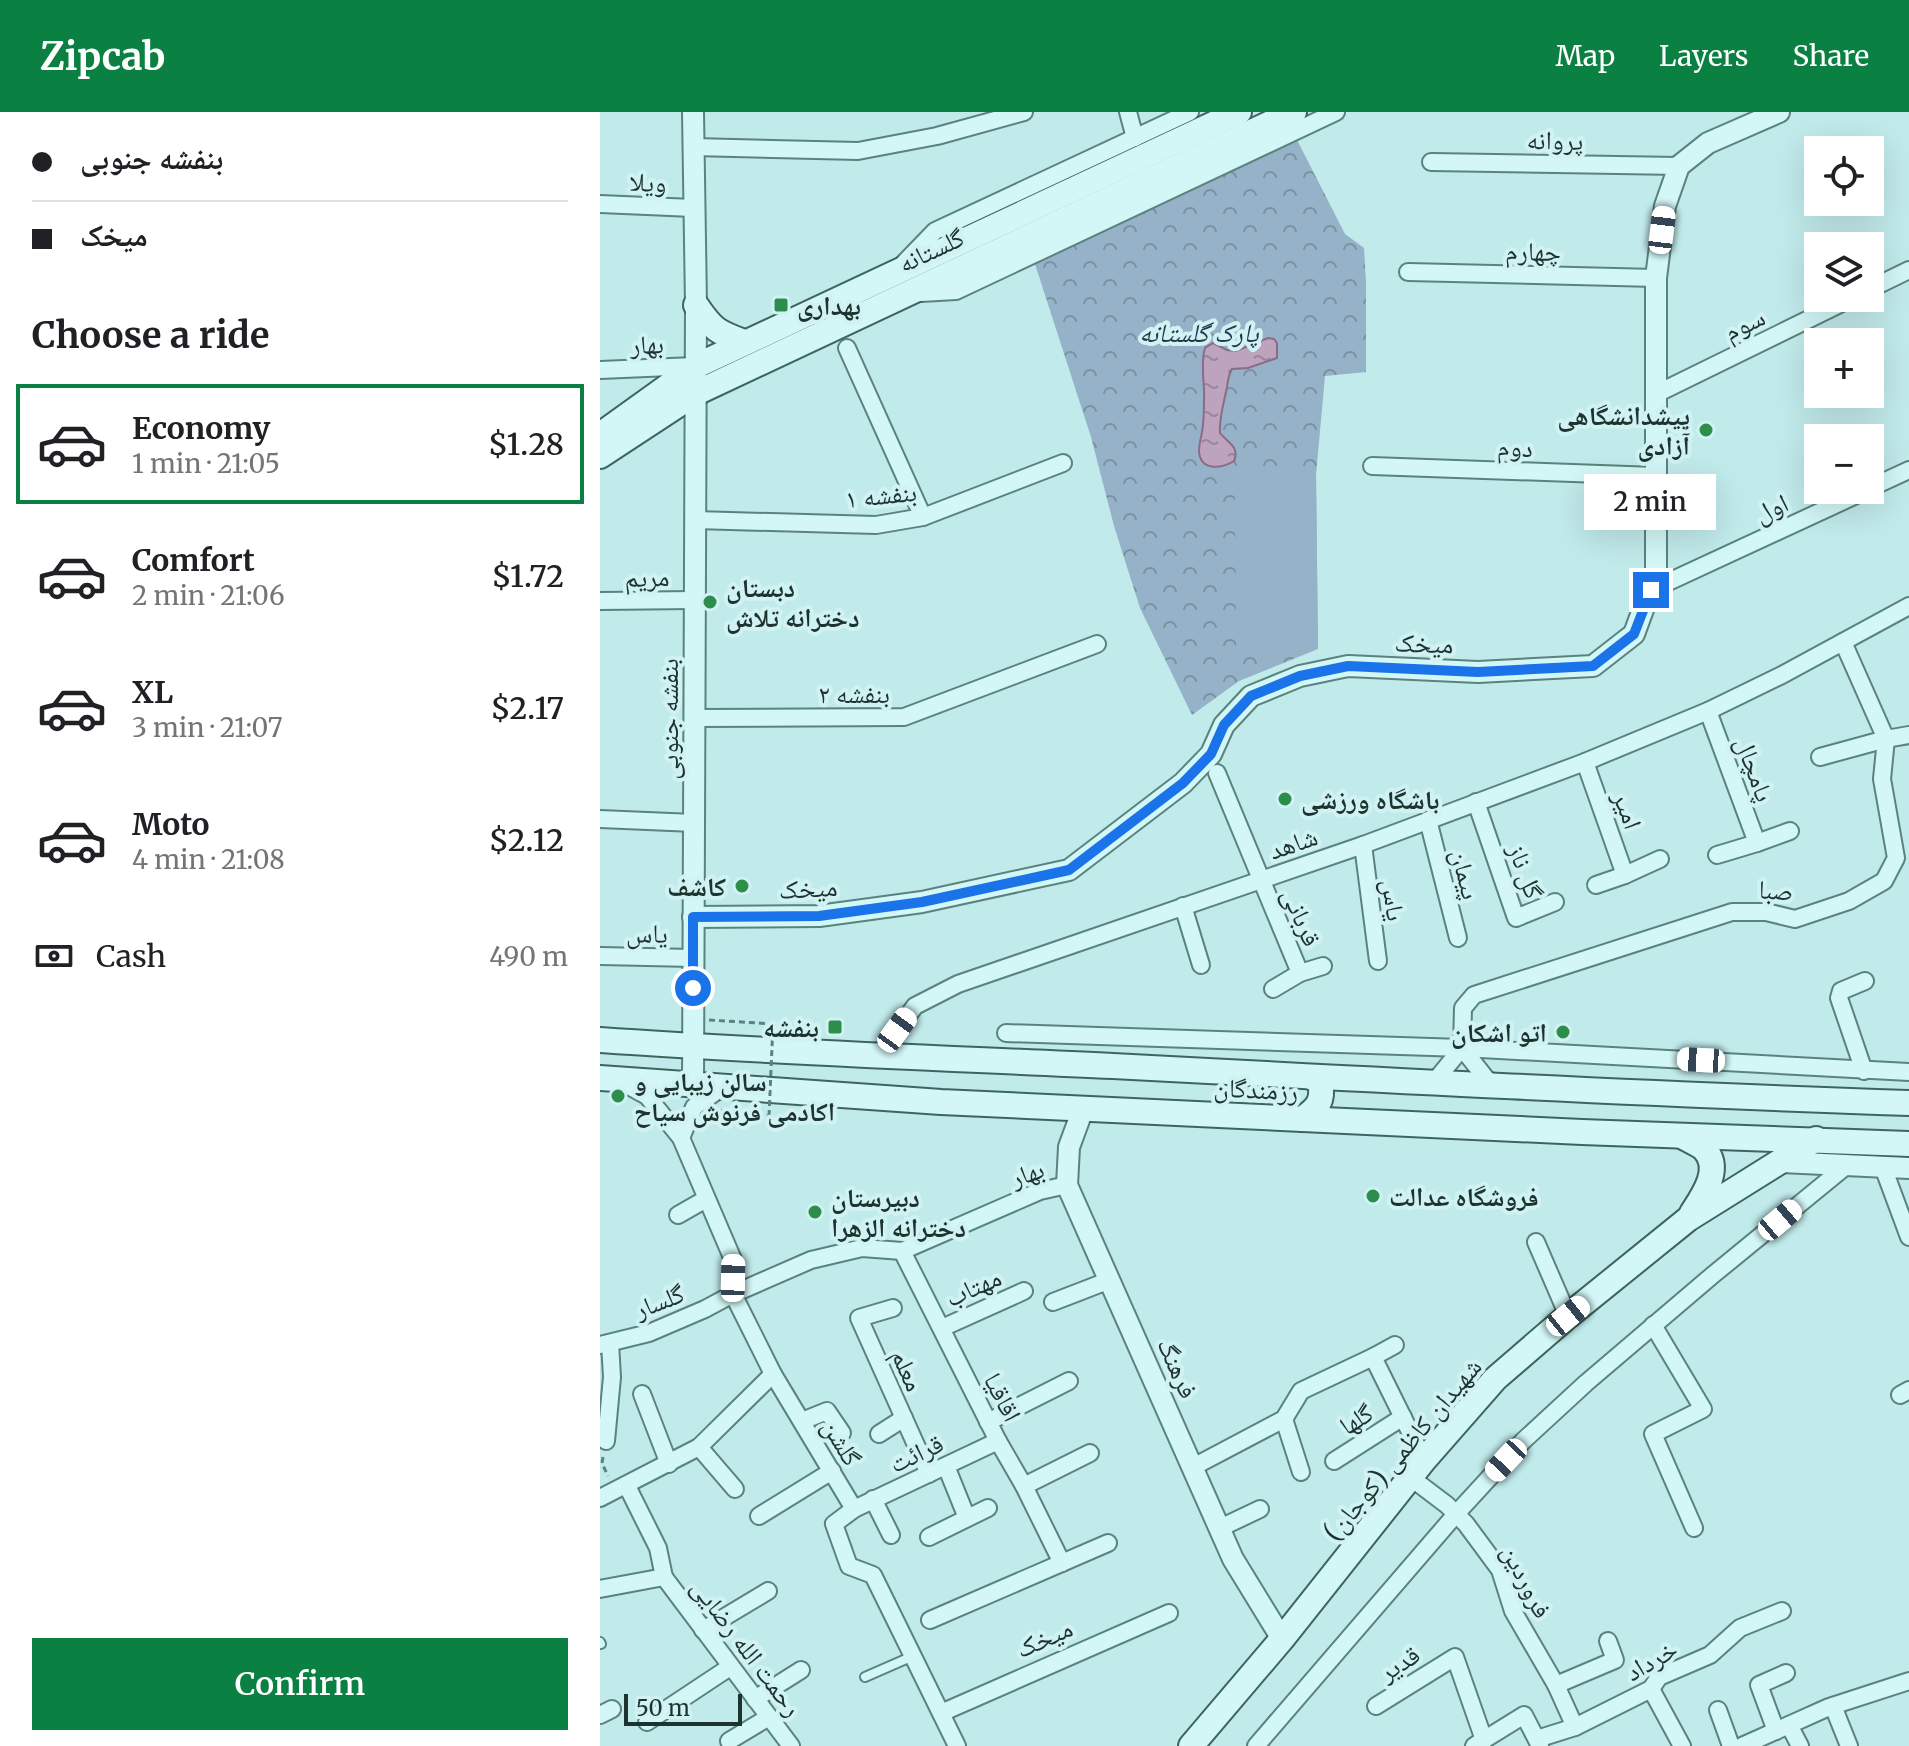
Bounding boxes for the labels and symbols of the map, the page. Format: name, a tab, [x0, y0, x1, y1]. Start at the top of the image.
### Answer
street label: پروانه	[1526, 123, 1584, 157]
street label: ویلا	[629, 165, 667, 199]
car	[1647, 205, 1677, 255]
street label: گلستانه	[893, 220, 970, 280]
street label: چهارم	[1505, 234, 1561, 270]
place label: بهداری	[797, 289, 861, 322]
marker: بهداری	[772, 296, 790, 314]
street label: سوم	[1718, 300, 1771, 350]
park label: پارک گلستانه	[1139, 316, 1260, 349]
street label: بهار	[629, 327, 664, 361]
place label: پیشدانشگاهی آزادی	[1557, 399, 1691, 462]
marker: پیشدانشگاهی آزادی	[1697, 421, 1715, 439]
street label: دوم	[1497, 430, 1533, 466]
callout: 2 min	[1585, 474, 1717, 530]
street label: بنفشه ۱	[844, 475, 918, 515]
street label: اول	[1749, 486, 1793, 530]
street label: مریم	[624, 560, 670, 595]
place label: دبستان دخترانه تلاش	[726, 571, 860, 634]
route end	[1633, 572, 1669, 608]
marker: دبستان دخترانه تلاش	[701, 593, 719, 611]
street label: میخک	[1394, 625, 1454, 661]
street label: بنفشه جنوبی	[652, 658, 685, 780]
street label: بنفشه ۲	[818, 677, 890, 710]
street label: پامچال	[1728, 732, 1782, 806]
place label: باشگاه ورزشی	[1301, 783, 1439, 816]
street label: امیر	[1606, 786, 1650, 833]
marker: باشگاه ورزشی	[1276, 790, 1294, 808]
street label: شاهد	[1264, 819, 1322, 867]
street label: گل ناز	[1501, 838, 1551, 903]
street label: پیمان	[1444, 845, 1488, 903]
place label: کاشف	[667, 870, 726, 903]
street label: میخک	[778, 870, 838, 906]
street label: صبا	[1758, 872, 1794, 908]
marker: کاشف	[733, 877, 751, 895]
street label: یاس	[1375, 877, 1413, 923]
street label: قربانی	[1275, 883, 1329, 951]
street label: یاس	[626, 916, 668, 950]
route start	[675, 970, 711, 1006]
car	[873, 1004, 921, 1056]
place label: بنفشه	[763, 1011, 819, 1044]
place label: اتو اشکان	[1451, 1016, 1547, 1049]
marker: بنفشه	[826, 1018, 844, 1036]
marker: اتو اشکان	[1554, 1023, 1572, 1041]
car	[1676, 1047, 1726, 1073]
place label: سالن زیبایی و اکادمی فرنوش سیاح	[634, 1065, 835, 1128]
street label: رزمندگان	[1213, 1070, 1299, 1108]
marker: سالن زیبایی و اکادمی فرنوش سیاح	[609, 1087, 627, 1105]
street label: بهار	[1005, 1152, 1048, 1194]
place label: فروشگاه عدالت	[1389, 1180, 1539, 1213]
place label: دبيرستان دخترانه الزهرا	[831, 1181, 966, 1244]
marker: فروشگاه عدالت	[1364, 1187, 1382, 1205]
car	[1754, 1195, 1806, 1245]
marker: دبيرستان دخترانه الزهرا	[806, 1203, 824, 1221]
car	[721, 1254, 745, 1302]
street label: مهتاب	[940, 1260, 1006, 1314]
street label: گلسار	[628, 1276, 689, 1326]
car	[1542, 1292, 1594, 1340]
street label: فرهنگ	[1150, 1333, 1206, 1403]
street label: معلم	[883, 1344, 932, 1397]
street label: شهیدان کاظمی (کوجان)	[1316, 1351, 1488, 1547]
street label: اقاقیا	[977, 1367, 1029, 1427]
street label: گلها	[1333, 1396, 1379, 1442]
street label: گلشن	[815, 1412, 869, 1472]
street label: قرائت	[884, 1426, 948, 1480]
car	[1481, 1434, 1531, 1486]
street label: فروردین	[1494, 1539, 1560, 1623]
street label: رحمت الله رضایی	[684, 1571, 810, 1723]
street label: میخک	[1010, 1611, 1078, 1665]
street label: خرداد	[1619, 1632, 1683, 1688]
street label: قدیر	[1371, 1638, 1426, 1689]
scale bar	[624, 1690, 742, 1726]

